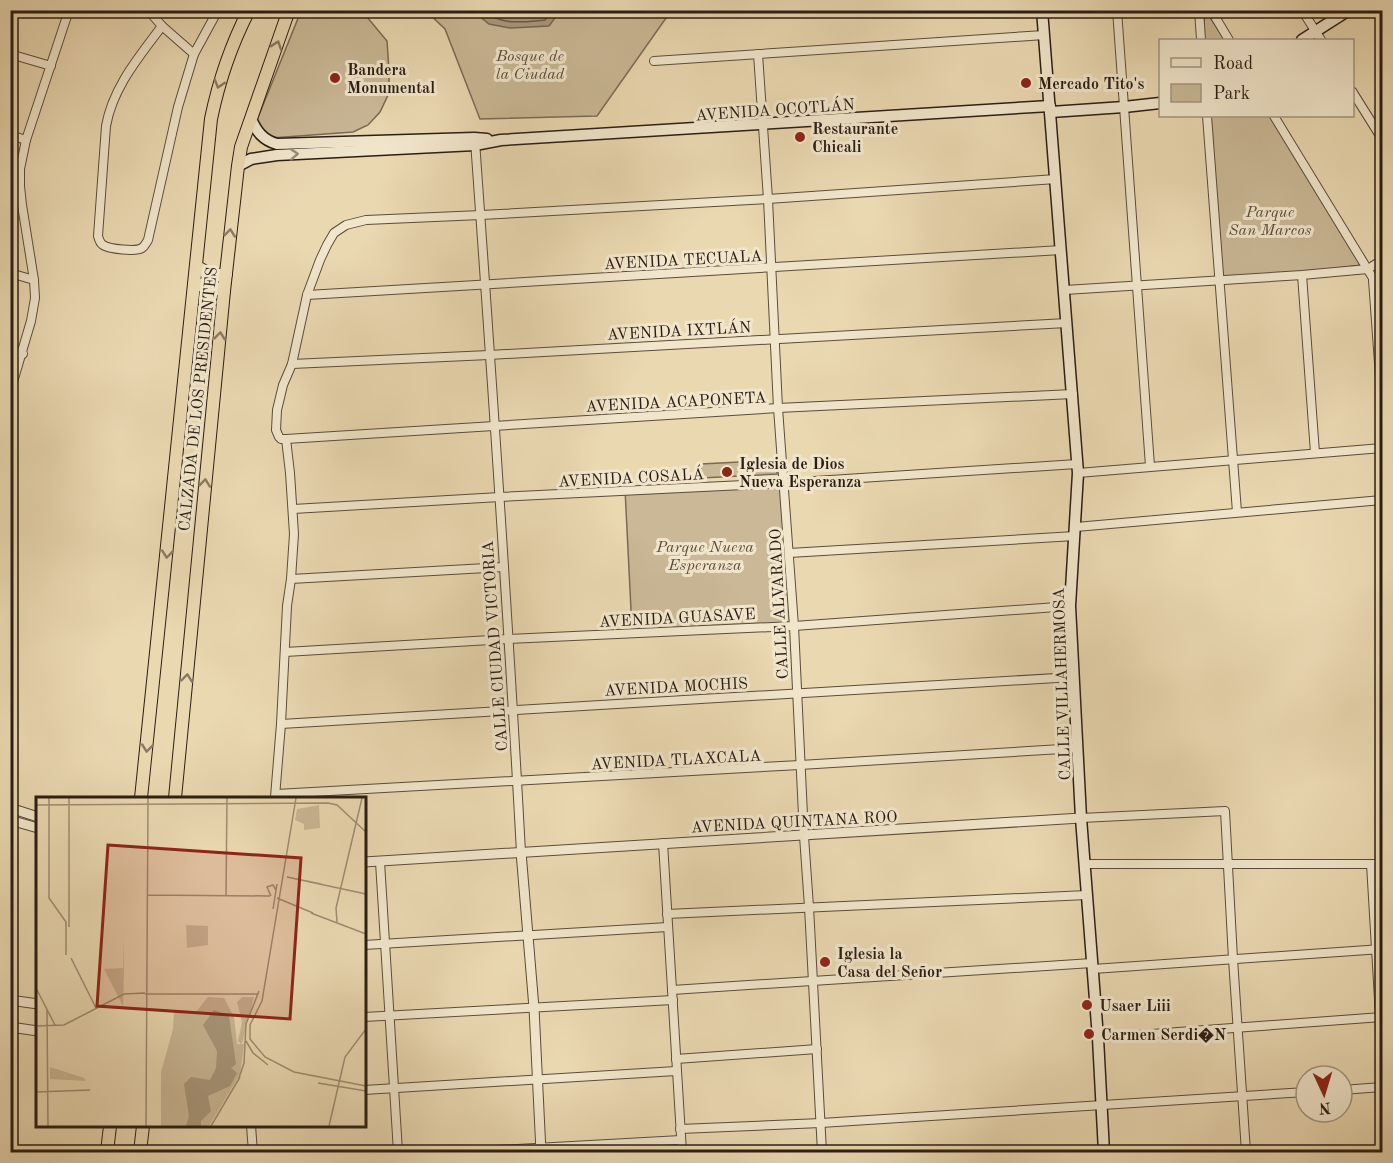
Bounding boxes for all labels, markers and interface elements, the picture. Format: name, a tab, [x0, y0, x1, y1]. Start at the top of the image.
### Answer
legend	[1159, 39, 1354, 117]
one-way arrow	[269, 40, 282, 51]
park label: Bosque de la Ciudad	[495, 49, 565, 83]
text: Road	[1213, 55, 1253, 73]
place label: Bandera Monumental	[347, 63, 435, 97]
marker: Bandera Monumental	[328, 71, 342, 85]
marker: Mercado Tito's	[1019, 76, 1033, 90]
place label: Mercado Tito's	[1038, 77, 1144, 93]
one-way arrow	[214, 78, 226, 89]
text: Park	[1213, 85, 1250, 103]
street label: AVENIDA OCOTLÁN	[695, 93, 855, 125]
place label: Restaurante Chicali	[812, 122, 898, 156]
marker: Restaurante Chicali	[793, 130, 807, 144]
one-way arrow	[290, 148, 299, 161]
park label: Parque San Marcos	[1229, 205, 1312, 239]
one-way arrow	[223, 228, 236, 237]
street label: AVENIDA TECUALA	[603, 249, 763, 273]
street label: CALZADA DE LOS PRESIDENTES	[177, 266, 221, 532]
street label: AVENIDA IXTLÁN	[606, 316, 752, 344]
one-way arrow	[213, 332, 226, 341]
street label: AVENIDA ACAPONETA	[585, 390, 767, 416]
place label: Iglesia de Dios Nueva Esperanza	[739, 457, 862, 491]
street label: AVENIDA COSALÁ	[557, 463, 705, 491]
marker: Iglesia de Dios Nueva Esperanza	[720, 465, 734, 479]
one-way arrow	[198, 479, 211, 488]
street label: CALLE ALVARADO	[768, 528, 792, 680]
street label: CALLE CIUDAD VICTORIA	[481, 540, 511, 752]
park label: Parque Nueva Esperanza	[655, 540, 754, 574]
one-way arrow	[161, 549, 174, 558]
street label: CALLE VILLAHERMOSA	[1052, 587, 1074, 781]
street label: AVENIDA GUASAVE	[598, 607, 756, 631]
one-way arrow	[180, 673, 193, 682]
street label: AVENIDA MOCHIS	[604, 676, 748, 700]
one-way arrow	[141, 743, 154, 752]
street label: AVENIDA TLAXCALA	[590, 749, 762, 773]
inset map	[36, 797, 366, 1127]
street label: AVENIDA QUINTANA ROO	[690, 810, 898, 836]
place label: Iglesia la Casa del Señor	[837, 947, 942, 981]
marker: Iglesia la Casa del Señor	[818, 955, 832, 969]
marker: Usaer Liii	[1080, 998, 1094, 1012]
place label: Usaer Liii	[1099, 999, 1171, 1015]
marker: Carmen Serdi�N	[1082, 1027, 1096, 1041]
place label: Carmen Serdi�N	[1101, 1027, 1227, 1044]
north arrow	[1294, 1064, 1354, 1124]
text: N	[1317, 1099, 1332, 1115]

